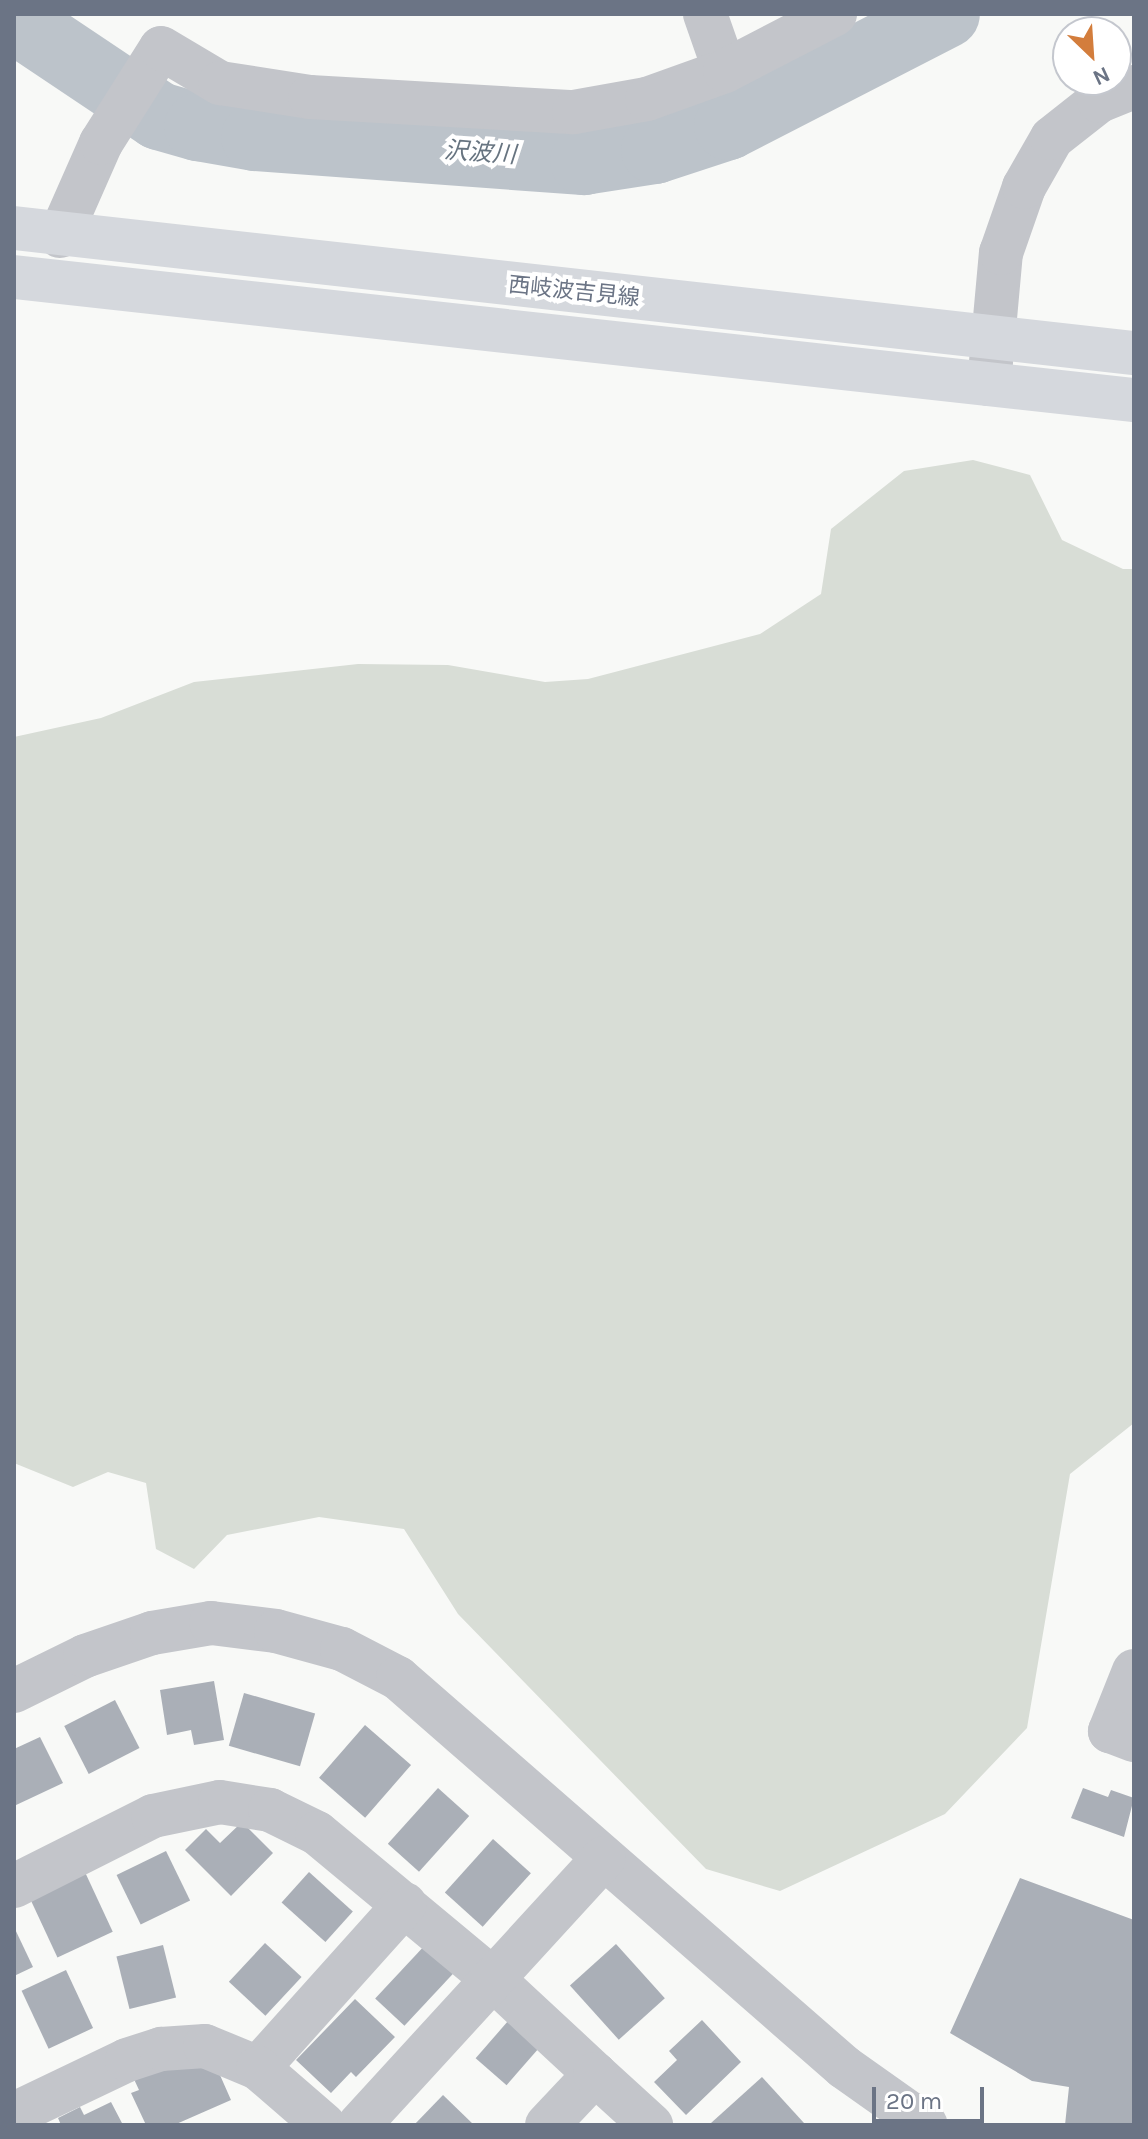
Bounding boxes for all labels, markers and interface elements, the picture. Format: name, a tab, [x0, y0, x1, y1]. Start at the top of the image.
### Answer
north arrow	[1052, 16, 1132, 96]
text: N	[1089, 61, 1114, 91]
water label: 沢波川	[443, 136, 517, 170]
street label: 西岐波吉見線	[507, 272, 641, 312]
scale bar	[876, 2071, 988, 2121]
text: 20 m	[886, 2087, 942, 2115]

